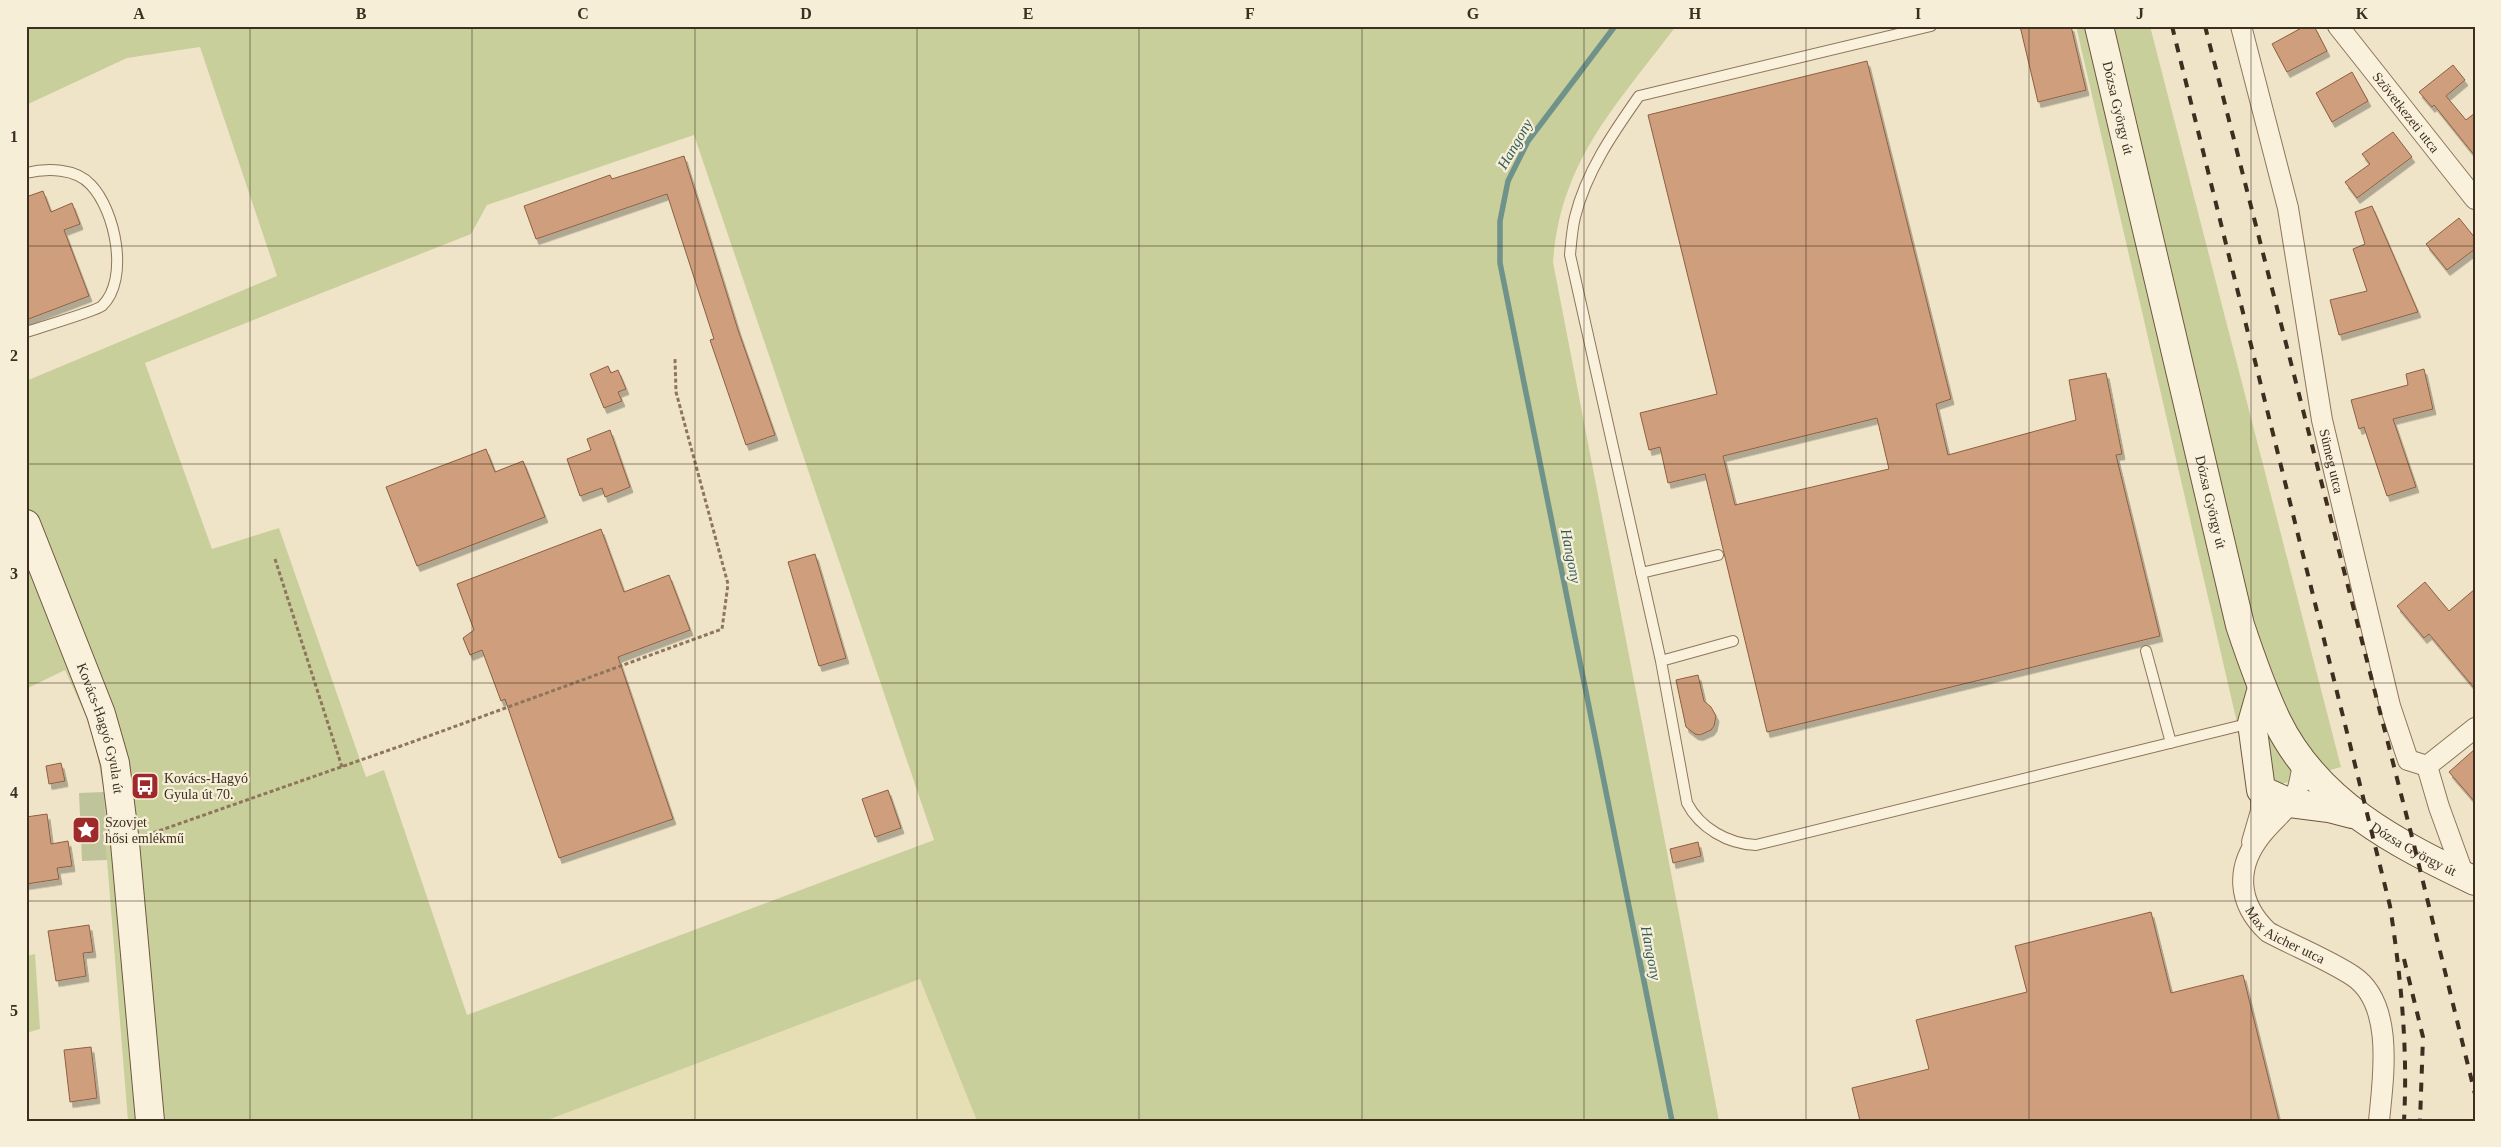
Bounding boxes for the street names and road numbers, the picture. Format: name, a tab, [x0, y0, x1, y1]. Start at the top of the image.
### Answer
street label: Dózsa György út	[2100, 60, 2136, 156]
street label: Szövetkezeti utca	[2369, 69, 2443, 156]
street label: Sümeg utca	[2316, 428, 2346, 496]
street label: Dózsa György út	[2192, 454, 2229, 550]
street label: Kovács-Hagyó Gyula út	[74, 661, 126, 795]
street label: Dózsa György út	[2368, 819, 2459, 879]
street label: Max Aicher utca	[2242, 904, 2328, 967]

